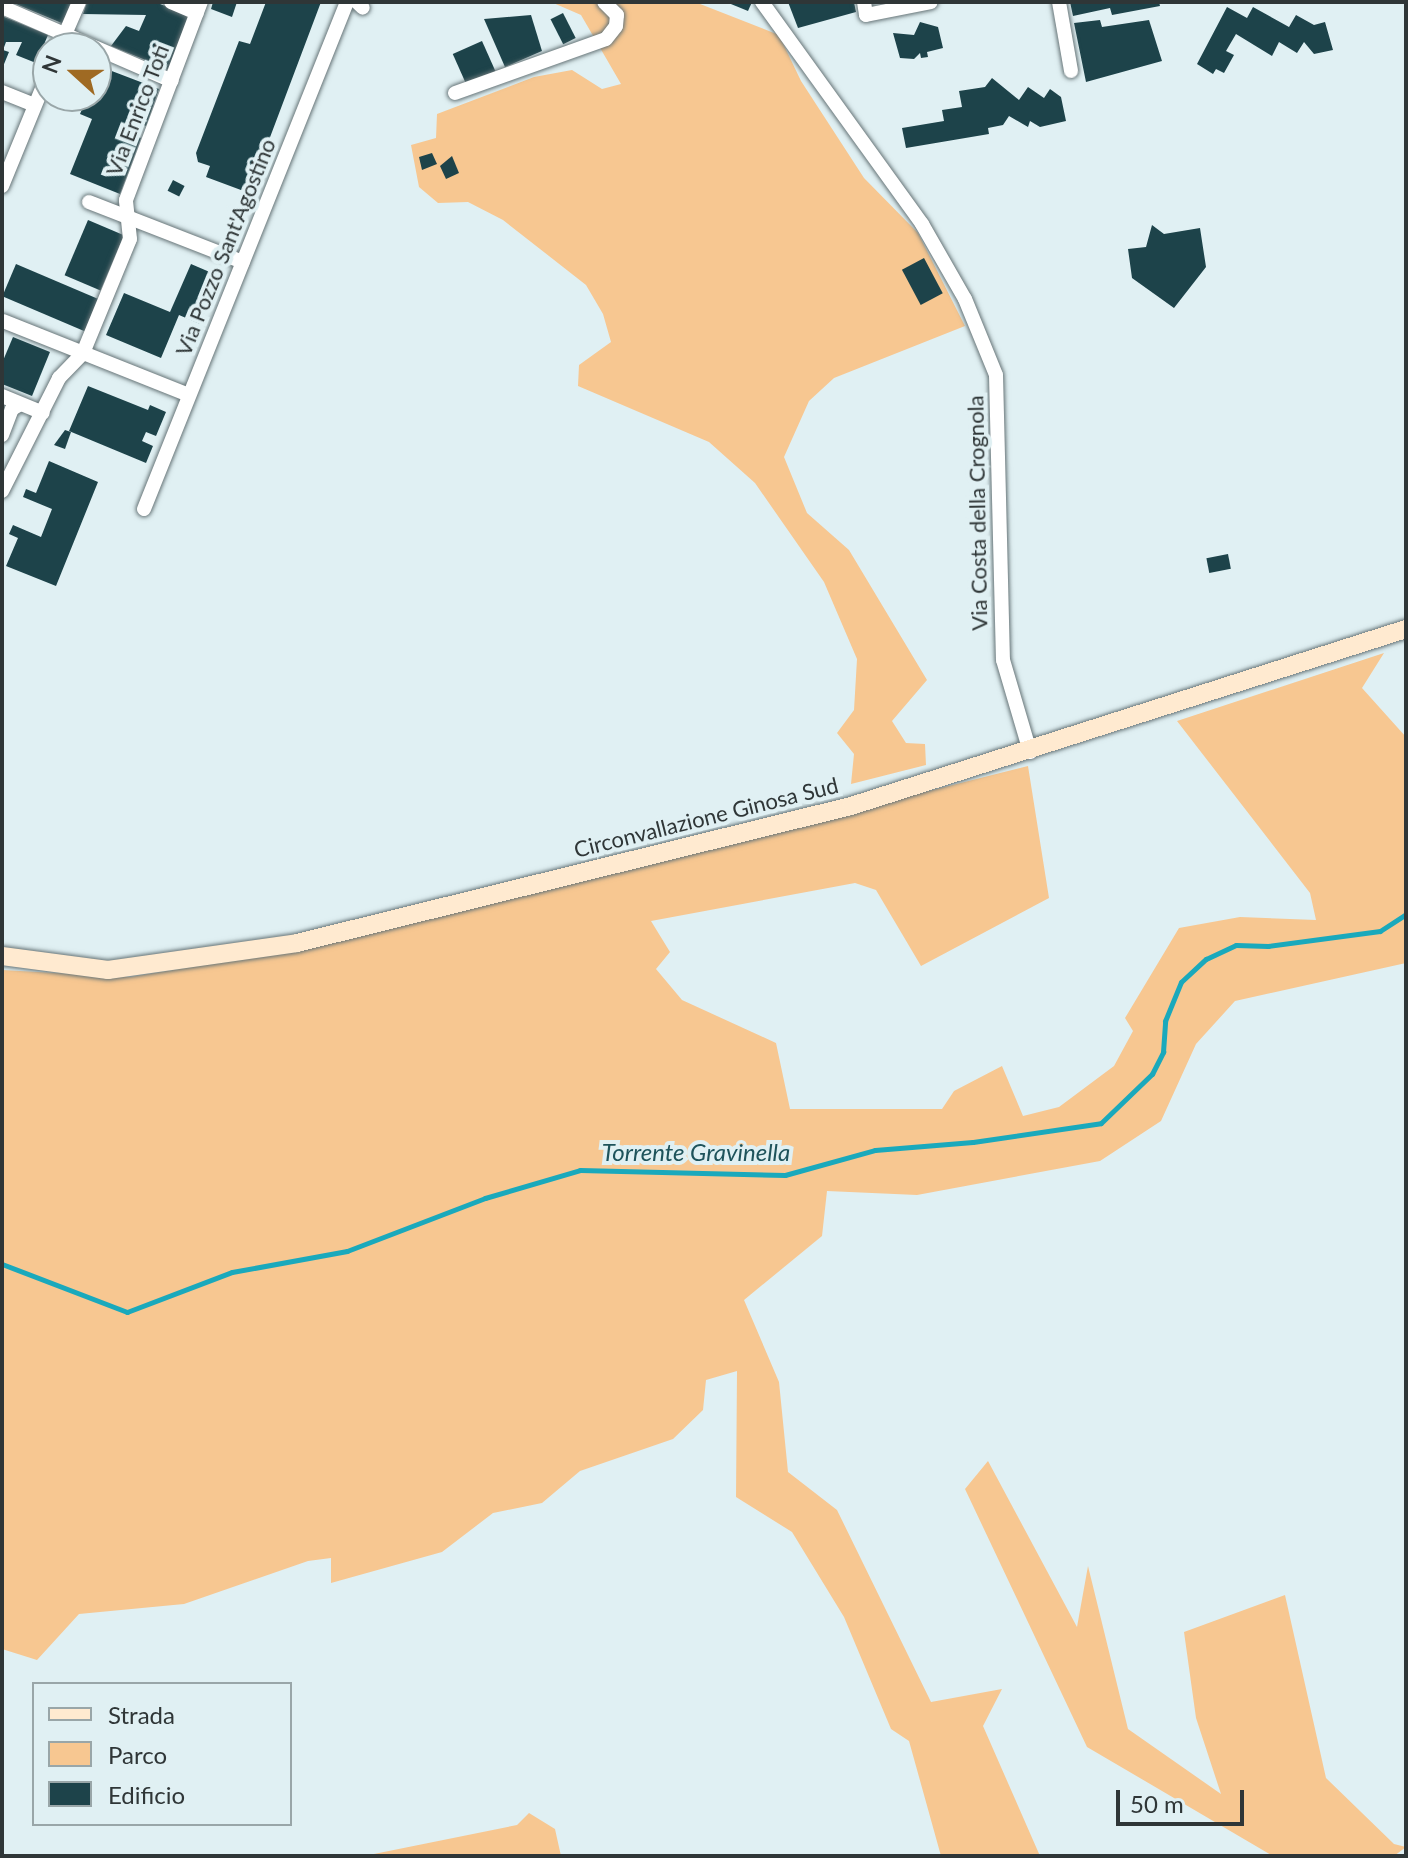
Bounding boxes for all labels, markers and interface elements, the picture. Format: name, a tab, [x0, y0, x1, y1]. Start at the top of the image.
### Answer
north arrow	[32, 32, 112, 112]
street label: Via Enrico Toti	[100, 40, 174, 180]
text: N	[35, 51, 67, 77]
street label: Via Pozzo Sant'Agostino	[169, 135, 281, 359]
street label: Via Costa della Crognola	[962, 395, 992, 631]
street label: Circonvallazione Ginosa Sud	[571, 771, 841, 863]
water label: Torrente Gravinella	[602, 1138, 790, 1166]
legend	[32, 1682, 292, 1826]
text: Strada	[108, 1700, 175, 1729]
text: Parco	[108, 1740, 167, 1769]
scale bar	[1120, 1774, 1248, 1824]
text: Edificio	[108, 1780, 185, 1809]
text: 50 m	[1130, 1789, 1184, 1818]

